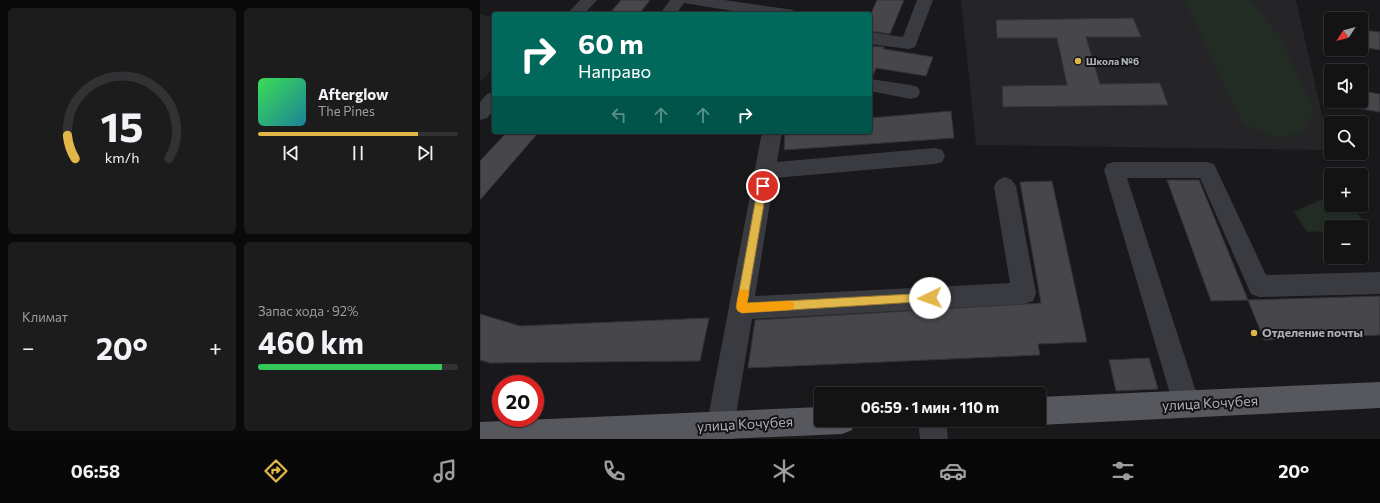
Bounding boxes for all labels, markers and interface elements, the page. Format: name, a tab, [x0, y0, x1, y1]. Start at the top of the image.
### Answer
north arrow	[1324, 12, 1368, 56]
map controls	[1324, 12, 1368, 264]
text: 60 m	[578, 26, 644, 60]
icon: right	[512, 28, 564, 80]
place label: Школа №6	[1086, 55, 1139, 67]
marker: Школа №6	[1073, 56, 1083, 66]
text: Направо	[578, 60, 651, 82]
button: sound	[1324, 64, 1368, 108]
text: Afterglow	[318, 85, 388, 103]
text: 15	[100, 100, 144, 151]
text: The Pines	[318, 103, 375, 119]
icon: left	[608, 104, 630, 126]
icon: ahead	[650, 104, 672, 126]
icon: ahead	[692, 104, 714, 126]
icon: right	[734, 104, 756, 126]
button: search	[1324, 116, 1368, 160]
icon: previous	[280, 142, 302, 164]
icon: pause	[347, 142, 369, 164]
icon: next	[414, 142, 436, 164]
text: km/h	[105, 148, 139, 166]
button: +	[1324, 168, 1368, 212]
pin	[746, 169, 780, 203]
icon: arrive	[752, 175, 774, 197]
button: −	[1324, 220, 1368, 264]
position arrow	[909, 277, 951, 319]
text: Запас хода · 92%	[258, 303, 358, 319]
text: Климат	[22, 309, 68, 325]
text: 460 km	[258, 323, 364, 360]
place label: Отделение почты	[1262, 325, 1363, 339]
marker: Отделение почты	[1249, 328, 1259, 338]
text: 20°	[96, 329, 148, 366]
text: −	[22, 334, 35, 361]
text: +	[209, 334, 222, 361]
speed limit sign: 20	[492, 375, 544, 427]
street label: улица Кочубея	[1162, 391, 1258, 414]
text: 06:59 · 1 мин · 110 m	[861, 398, 999, 416]
street label: улица Кочубея	[697, 412, 793, 435]
icon: directions	[262, 457, 290, 485]
icon: music	[431, 457, 459, 485]
icon: phone	[600, 457, 628, 485]
icon: climate	[770, 457, 798, 485]
icon: car	[939, 457, 967, 485]
icon: filters	[1109, 457, 1137, 485]
text: 06:58	[71, 460, 120, 482]
text: 20°	[1278, 460, 1309, 482]

